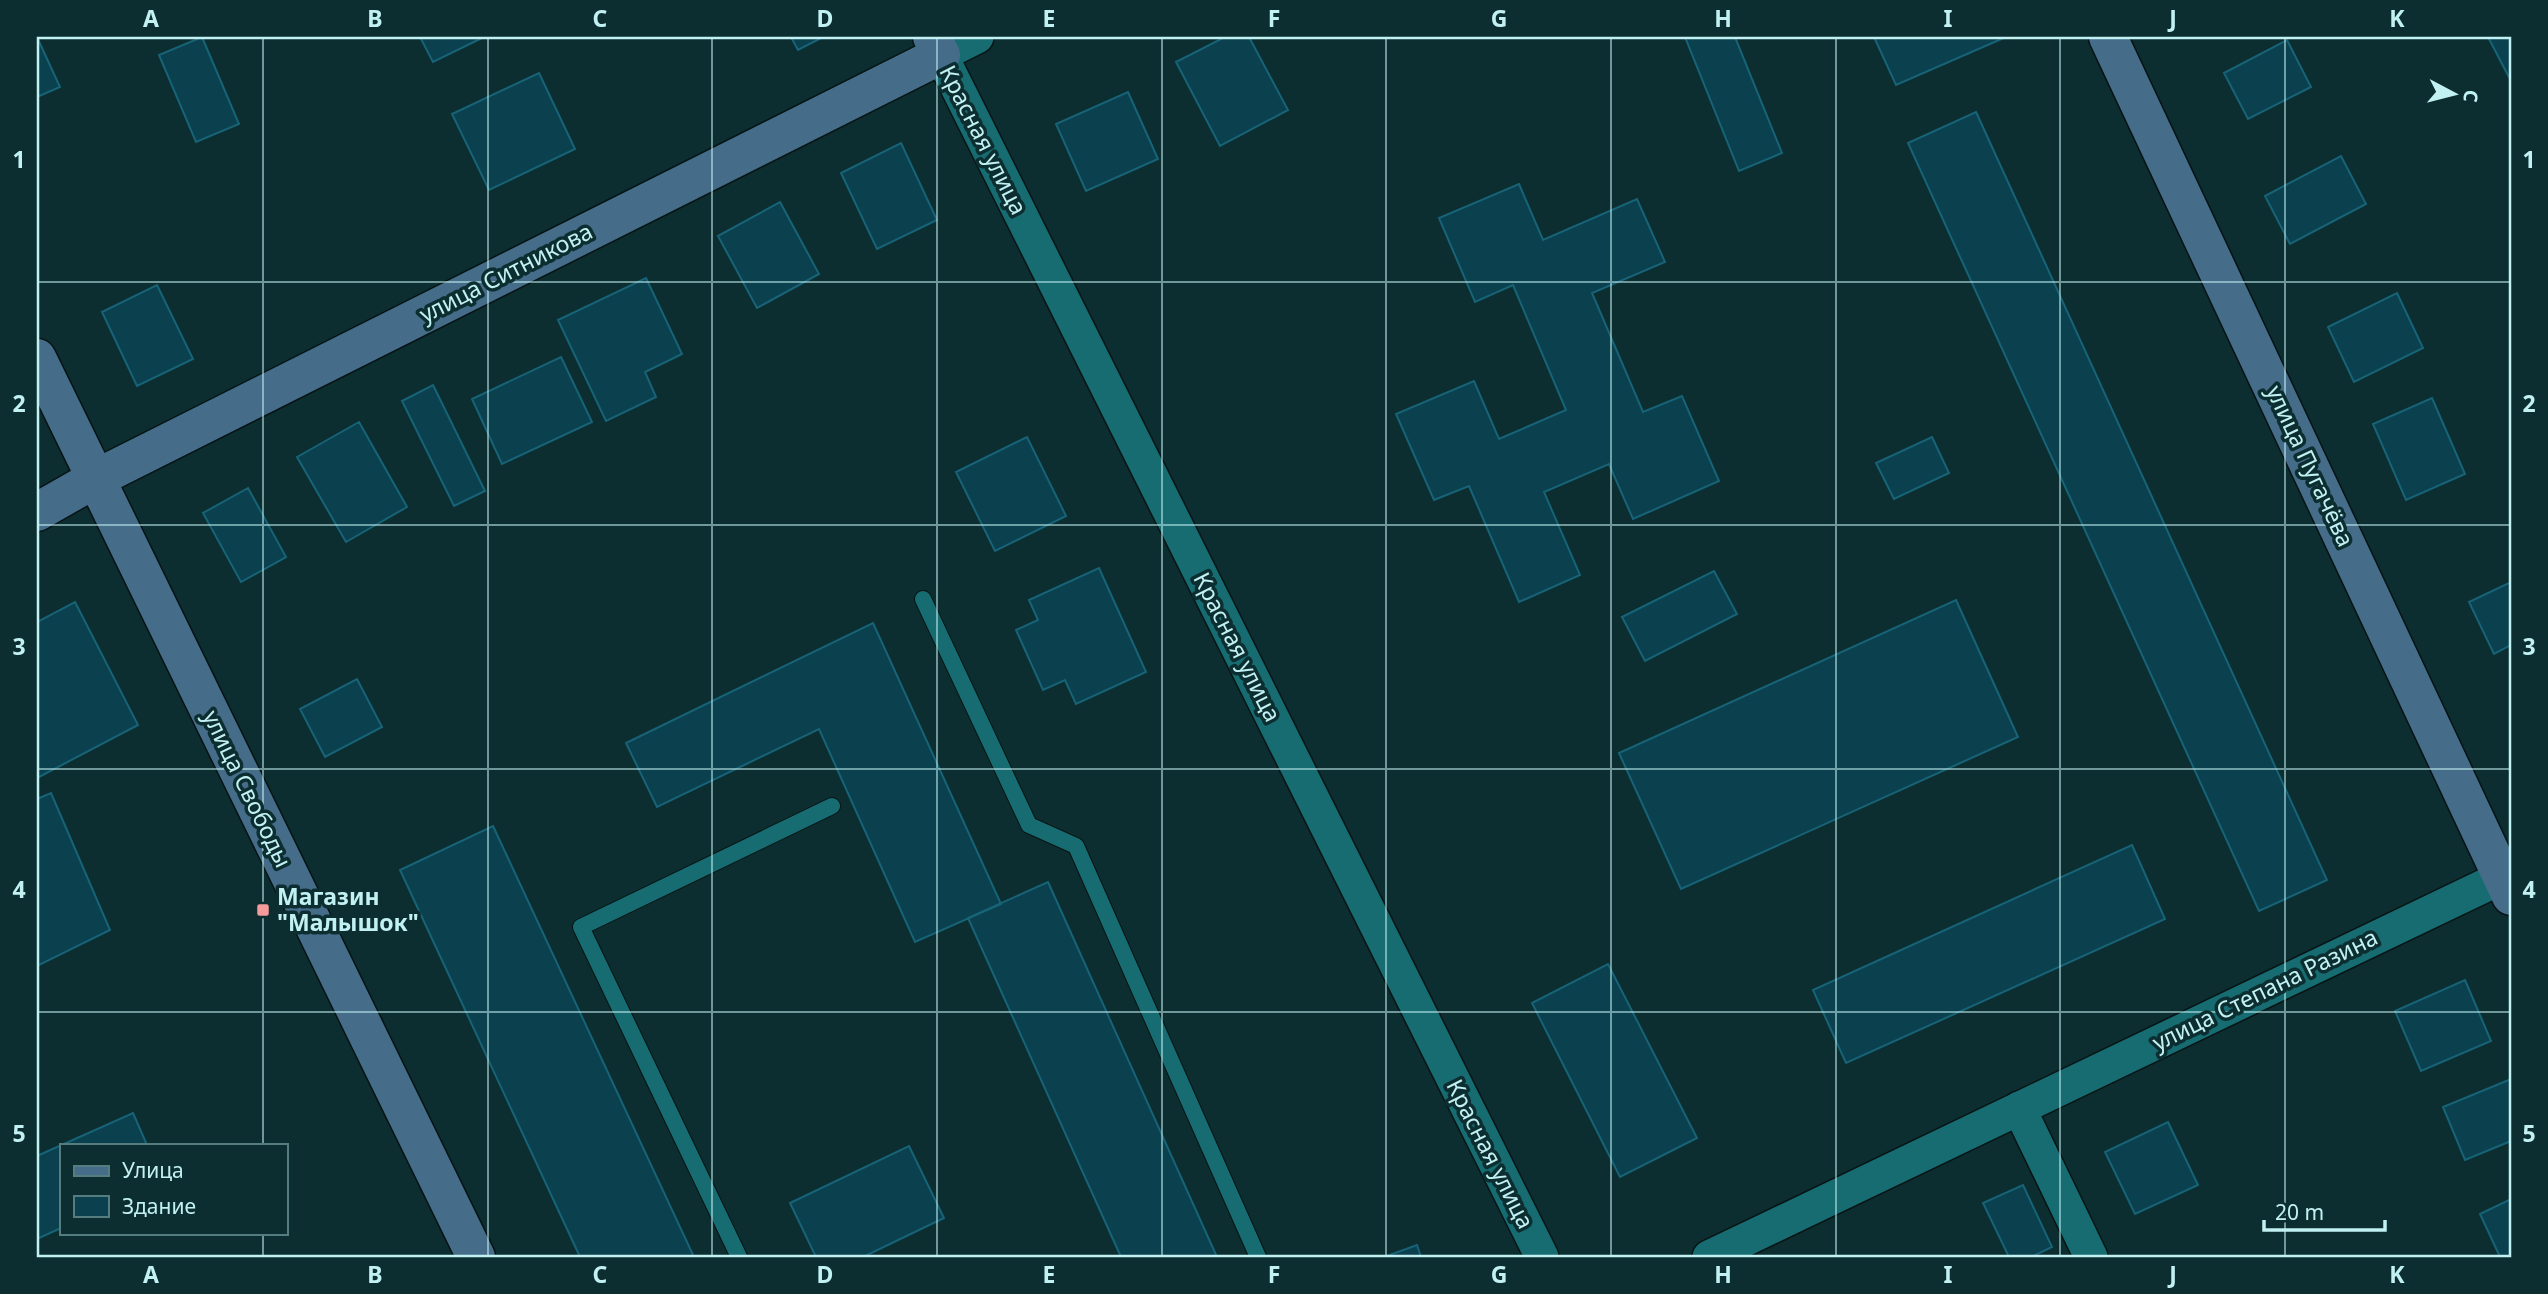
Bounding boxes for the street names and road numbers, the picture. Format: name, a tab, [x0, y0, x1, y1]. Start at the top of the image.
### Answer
street label: Красная улица	[932, 59, 1035, 220]
street label: улица Ситникова	[413, 215, 598, 330]
street label: улица Пугачёва	[2260, 380, 2362, 551]
street label: Красная улица	[1186, 566, 1289, 727]
street label: улица Свободы	[196, 705, 300, 872]
street label: улица Степана Разина	[2146, 921, 2383, 1058]
street label: Красная улица	[1439, 1073, 1542, 1234]

